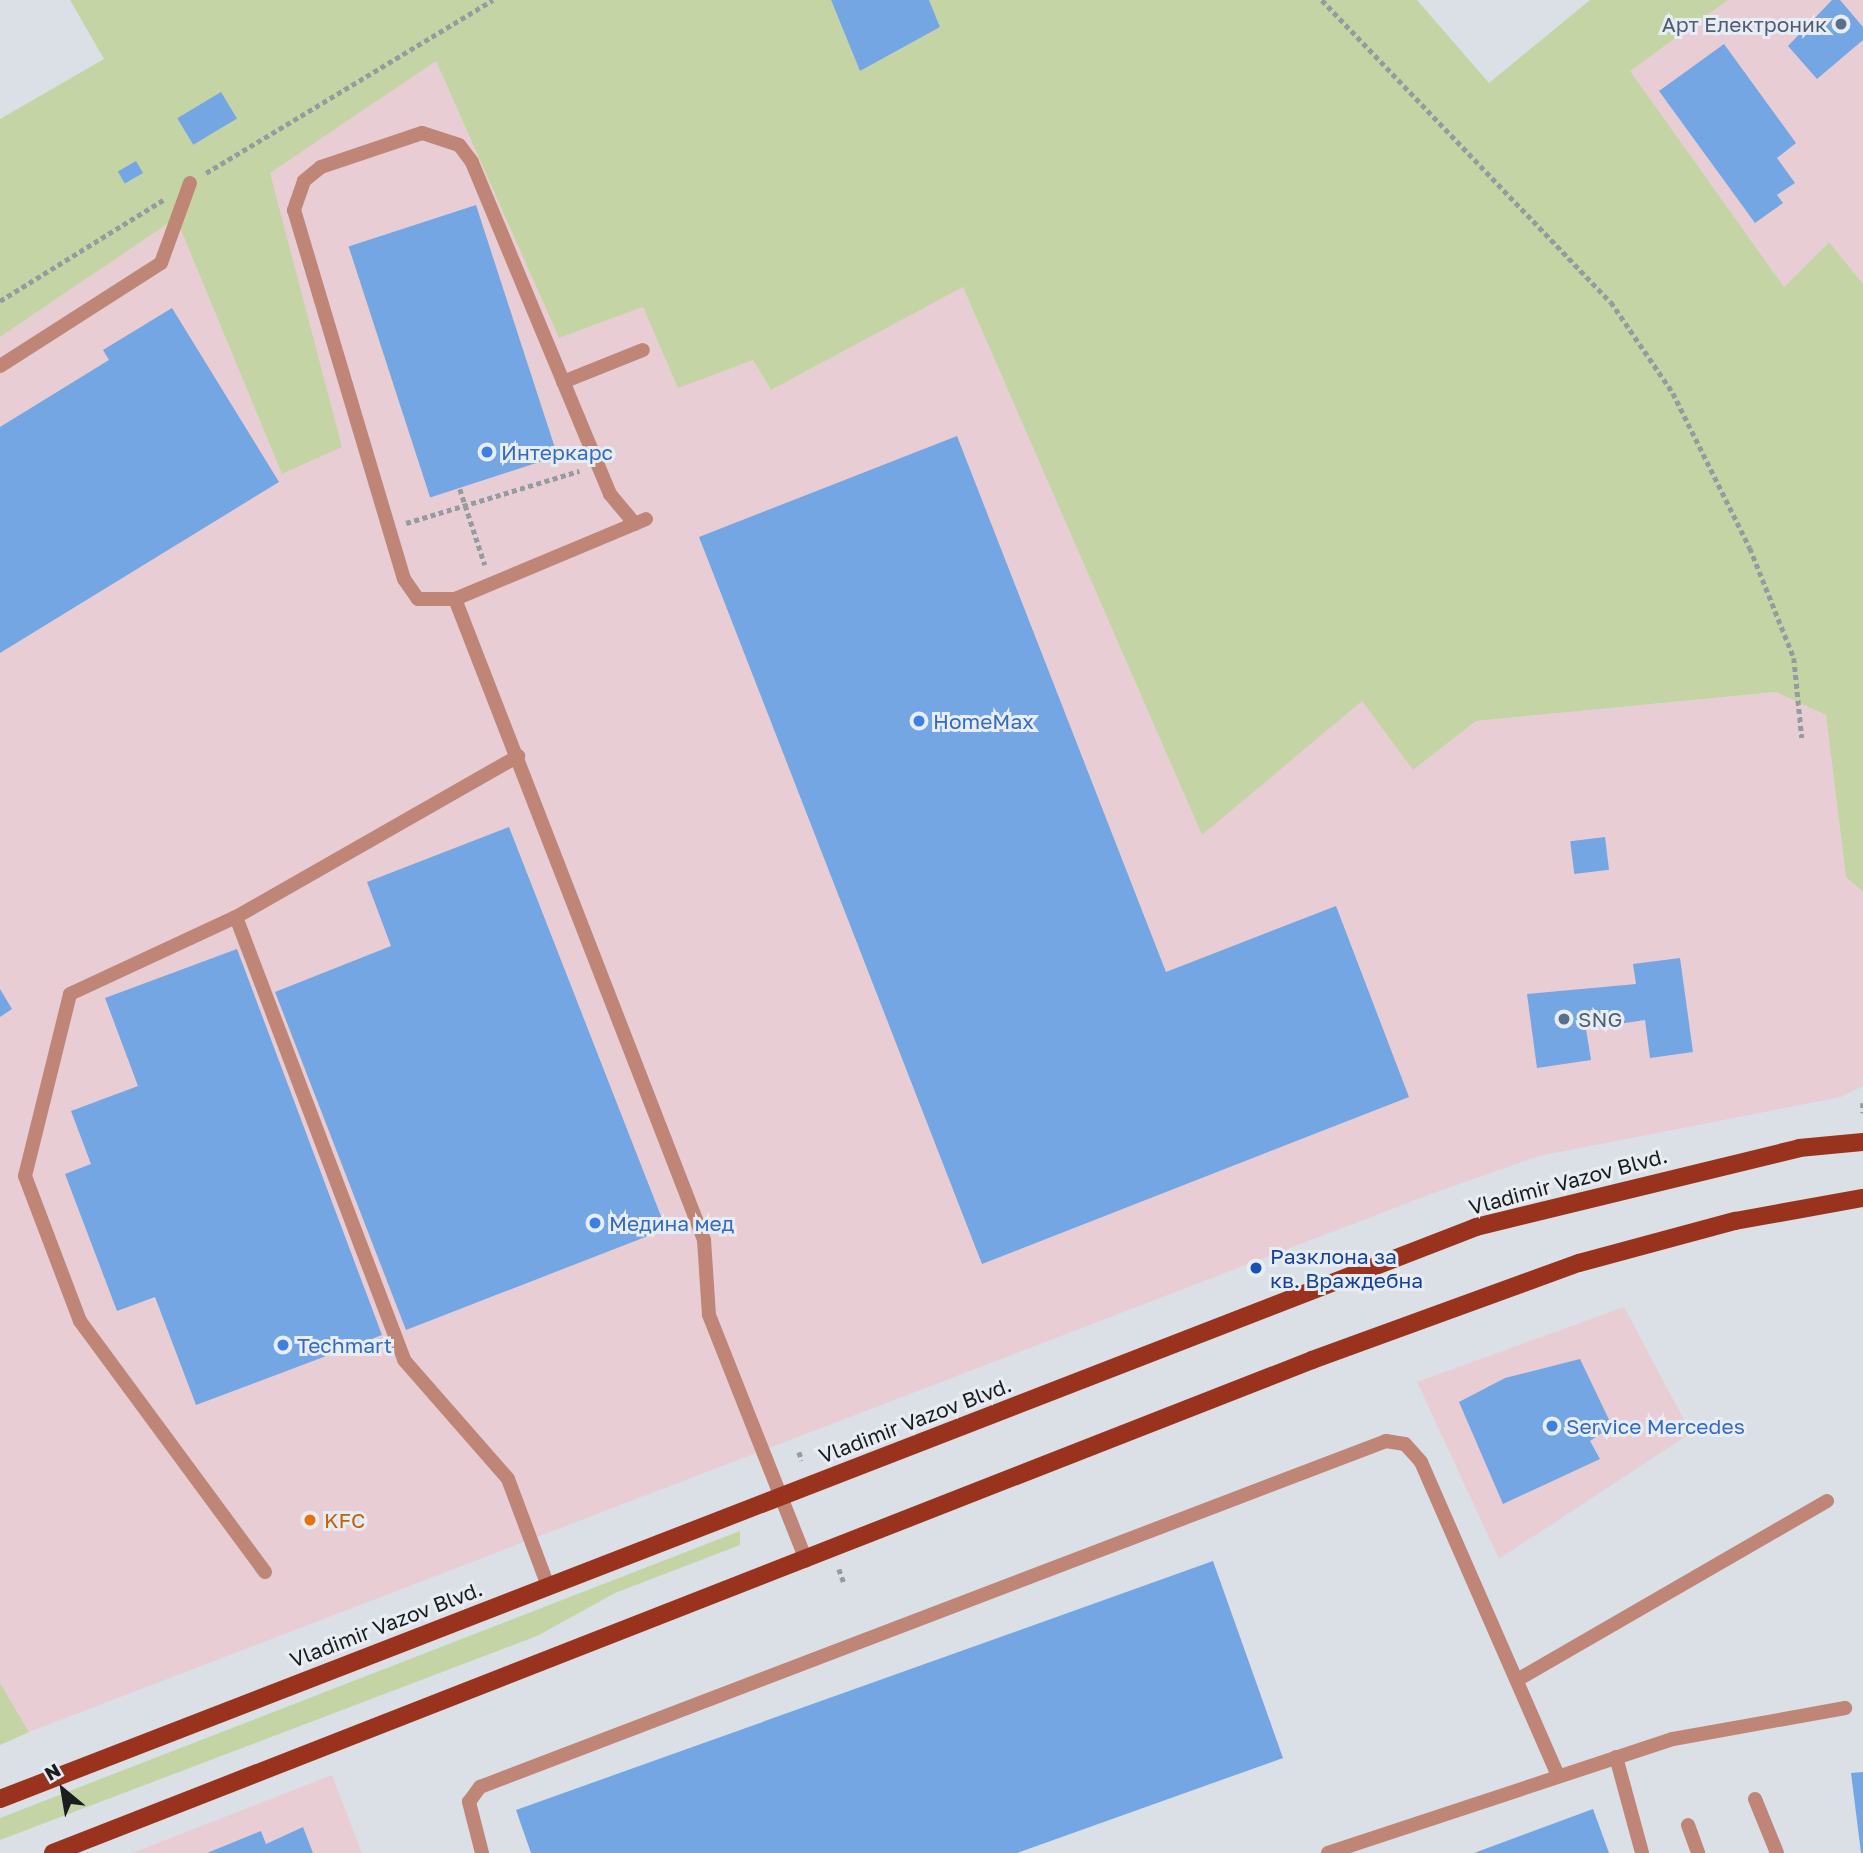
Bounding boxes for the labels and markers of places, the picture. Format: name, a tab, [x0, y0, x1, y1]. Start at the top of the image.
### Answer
place label: Арт Електроник	[1662, 11, 1827, 37]
marker: Арт Електроник	[1833, 16, 1849, 32]
place label: Интеркарс	[501, 439, 613, 465]
marker: Интеркарс	[479, 444, 495, 460]
place label: HomeMax	[933, 708, 1034, 734]
marker: HomeMax	[911, 713, 927, 729]
place label: SNG	[1578, 1006, 1622, 1032]
marker: SNG	[1556, 1011, 1572, 1027]
place label: Медина мед	[609, 1210, 734, 1236]
marker: Медина мед	[587, 1215, 603, 1231]
place label: Разклона за кв. Враждебна	[1270, 1243, 1423, 1293]
marker: Разклона за кв. Враждебна	[1248, 1260, 1264, 1276]
place label: Techmart	[297, 1332, 392, 1358]
marker: Techmart	[275, 1337, 291, 1353]
place label: Service Mercedes	[1566, 1413, 1745, 1439]
marker: Service Mercedes	[1544, 1418, 1560, 1434]
place label: KFC	[324, 1507, 365, 1533]
marker: KFC	[302, 1512, 318, 1528]

